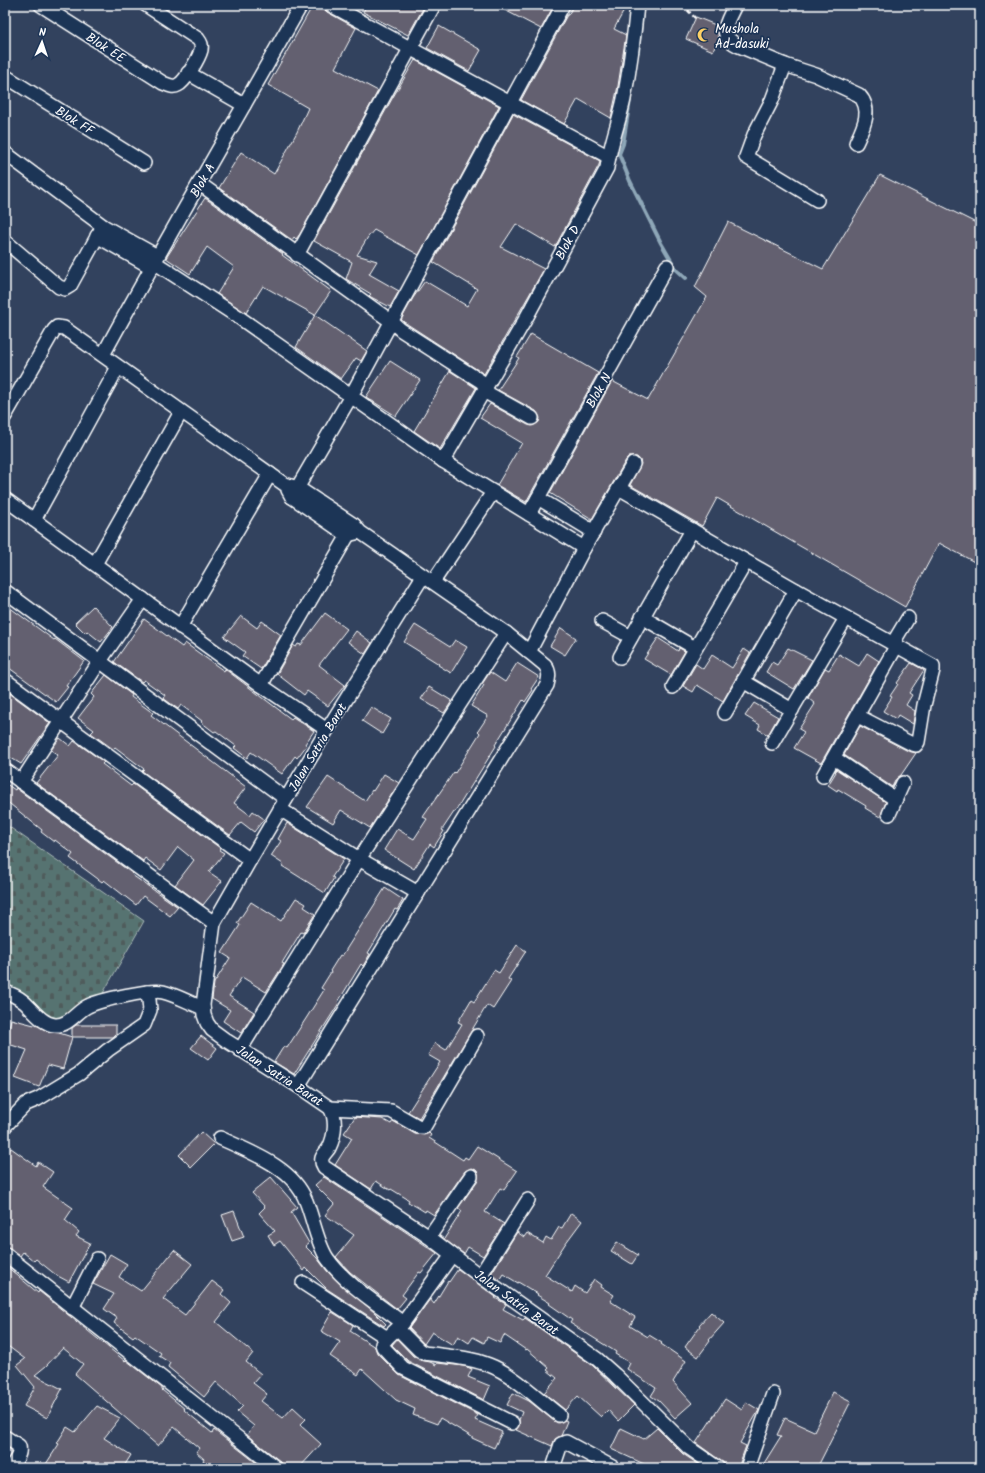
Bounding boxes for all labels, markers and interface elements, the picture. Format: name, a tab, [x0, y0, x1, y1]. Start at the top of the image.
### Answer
place label: Mushola Ad-dasuki	[715, 19, 770, 55]
north arrow	[22, 22, 62, 62]
text: N	[39, 24, 46, 42]
street label: Blok EE	[81, 27, 130, 69]
mosque icon: Mushola Ad-dasuki	[696, 27, 712, 43]
street label: Blok FF	[51, 101, 99, 142]
street label: Blok A	[185, 160, 222, 202]
street label: Blok D	[550, 221, 586, 264]
street label: Blok N	[581, 369, 618, 412]
street label: Jalan Satria Barat	[283, 699, 354, 796]
street label: Jalan Satria Barat	[231, 1040, 328, 1113]
street label: Jalan Satria Barat	[469, 1265, 564, 1342]

